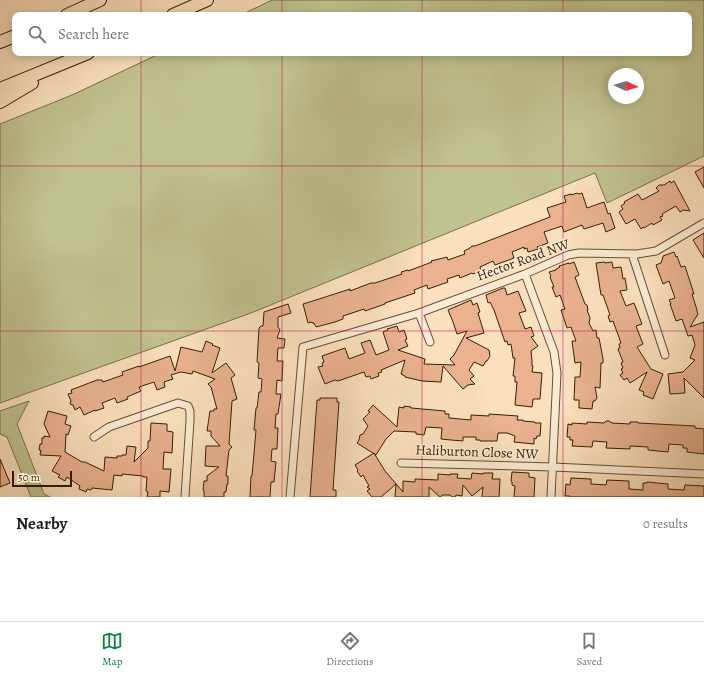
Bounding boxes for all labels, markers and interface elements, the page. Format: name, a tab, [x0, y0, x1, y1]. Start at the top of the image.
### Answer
search box	[12, 12, 692, 56]
icon: search	[26, 23, 48, 45]
text: Search here	[58, 24, 129, 44]
north arrow	[608, 68, 644, 104]
street label: Hector Road NW	[474, 234, 573, 286]
street label: Haliburton Close NW	[415, 440, 540, 464]
scale bar	[12, 469, 72, 488]
text: 50 m	[18, 470, 40, 485]
text: Nearby	[16, 512, 67, 535]
text: 0 results	[643, 515, 688, 532]
tab: Map	[101, 630, 123, 669]
tab: Directions	[326, 630, 374, 669]
tab: Saved	[576, 630, 603, 669]

